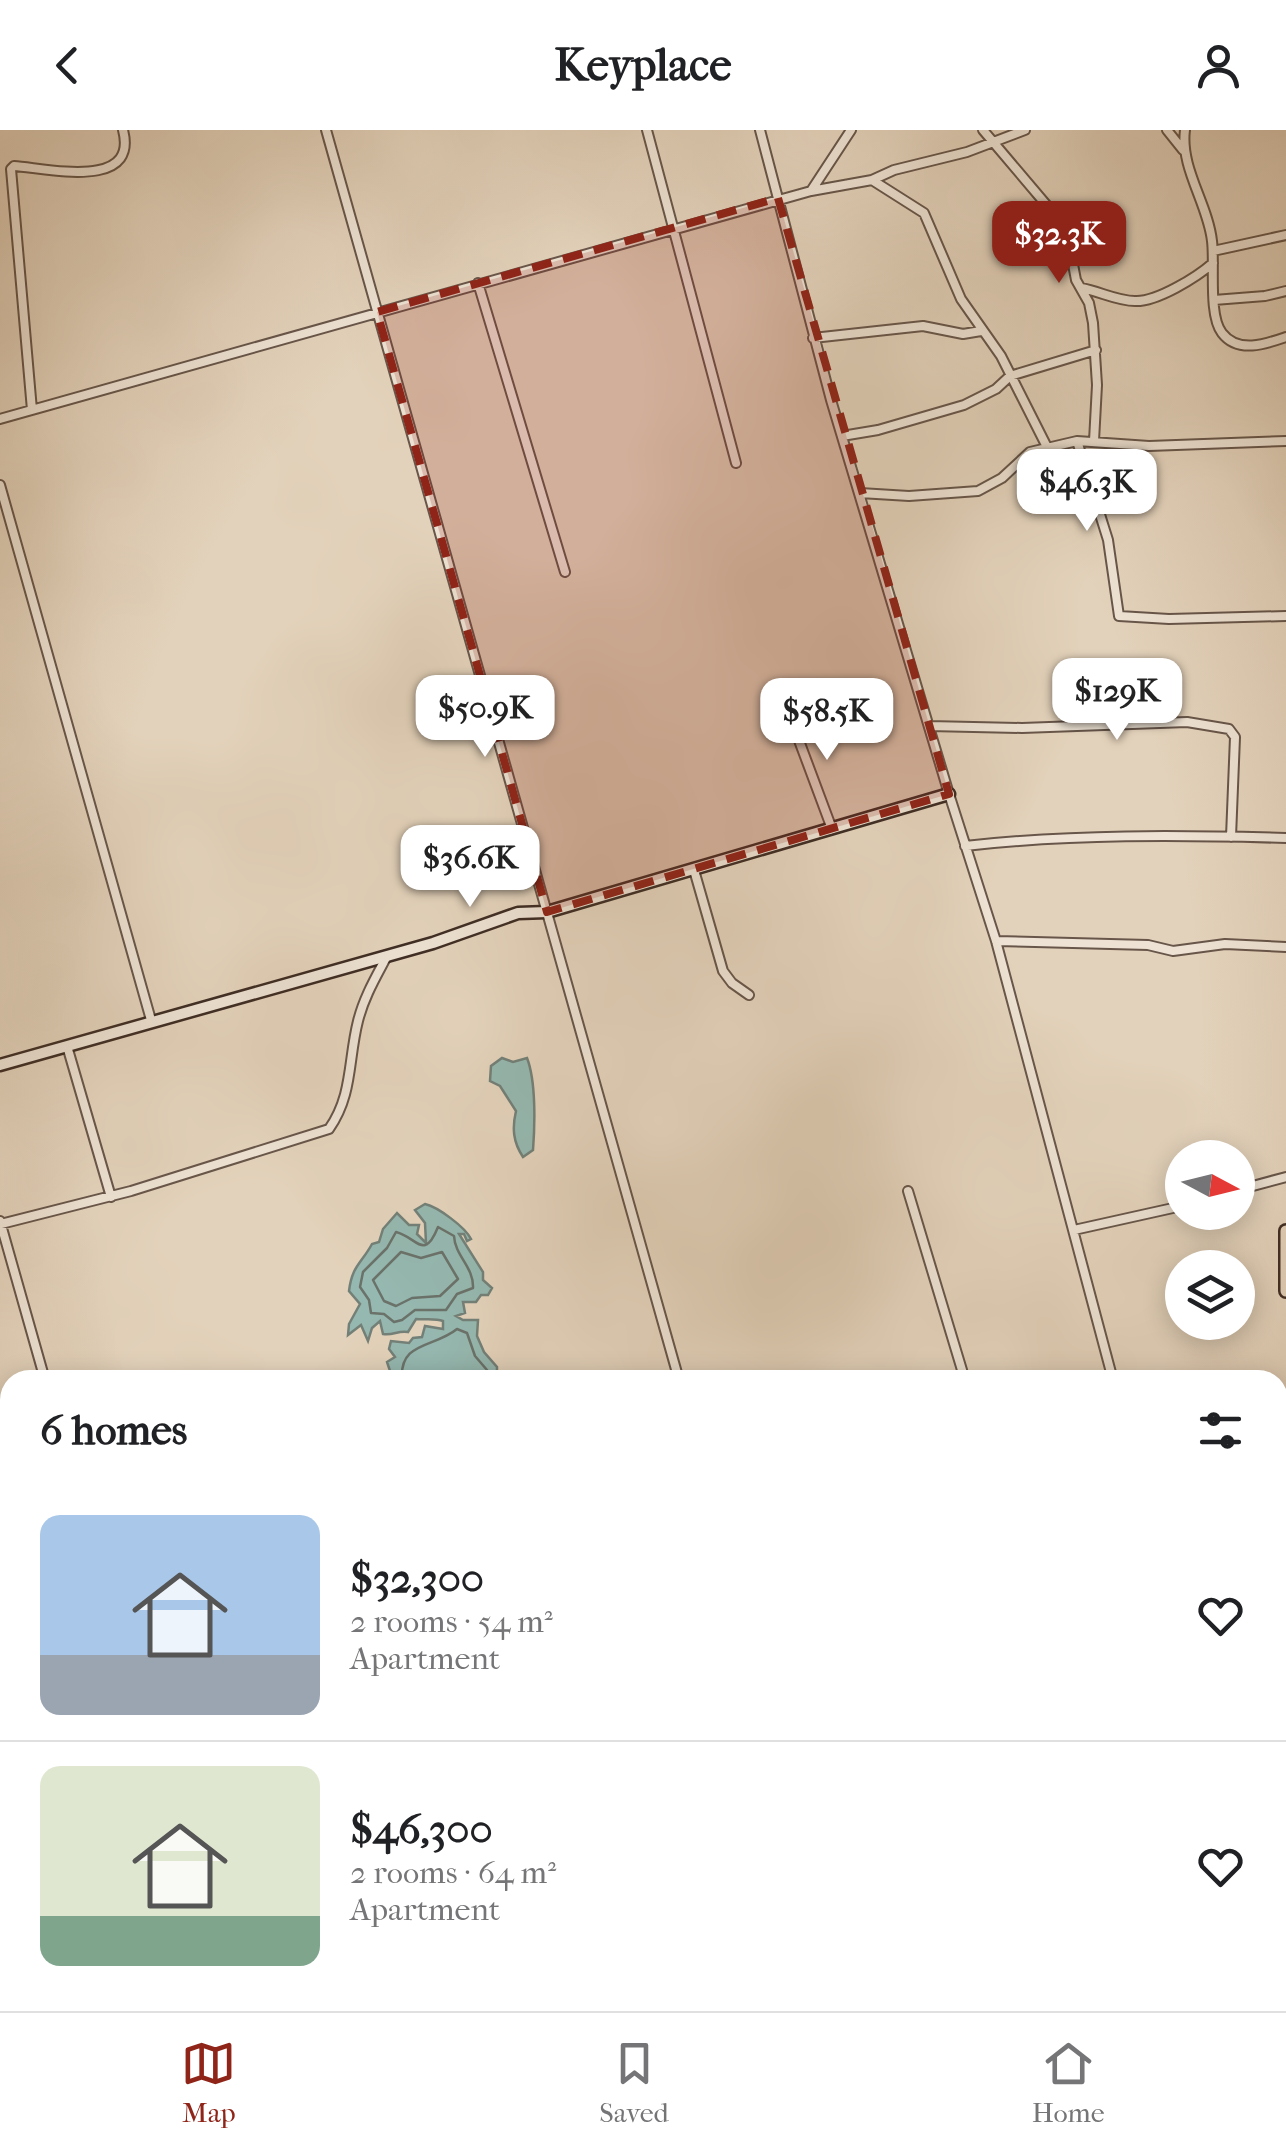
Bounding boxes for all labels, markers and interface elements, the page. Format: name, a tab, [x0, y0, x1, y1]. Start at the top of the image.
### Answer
icon: back	[40, 38, 95, 93]
icon: person	[1191, 38, 1246, 93]
text: Keyplace	[555, 39, 731, 92]
pin: $32.3K	[978, 201, 1140, 286]
text: $32.3K	[1014, 215, 1104, 252]
pin: $46.3K	[1006, 449, 1168, 534]
text: $46.3K	[1039, 463, 1135, 500]
pin: $129K	[1047, 658, 1187, 743]
text: $129K	[1074, 672, 1160, 709]
pin: $50.9K	[404, 675, 566, 760]
pin: $58.5K	[746, 678, 908, 763]
text: $50.9K	[438, 689, 532, 726]
text: $58.5K	[782, 692, 872, 729]
pin: $36.6K	[389, 825, 551, 910]
text: $36.6K	[423, 839, 517, 876]
north arrow	[1165, 1140, 1255, 1230]
map controls	[1165, 1140, 1255, 1340]
button: layers	[1165, 1250, 1255, 1340]
icon: filters	[1193, 1403, 1248, 1458]
text: 6 homes	[40, 1406, 187, 1455]
text: $32,300	[350, 1554, 484, 1603]
icon: home	[120, 1555, 240, 1675]
icon: heart	[1193, 1588, 1248, 1643]
text: 2 rooms · 54 m²	[350, 1603, 553, 1640]
text: Apartment	[350, 1640, 500, 1677]
text: $46,300	[350, 1805, 493, 1854]
icon: home	[120, 1806, 240, 1926]
icon: heart	[1193, 1839, 1248, 1894]
text: 2 rooms · 64 m²	[350, 1854, 556, 1891]
text: Apartment	[350, 1891, 500, 1928]
tab: Map	[181, 2036, 236, 2129]
tab: Saved	[599, 2036, 669, 2129]
tab: Home	[1032, 2036, 1105, 2129]

